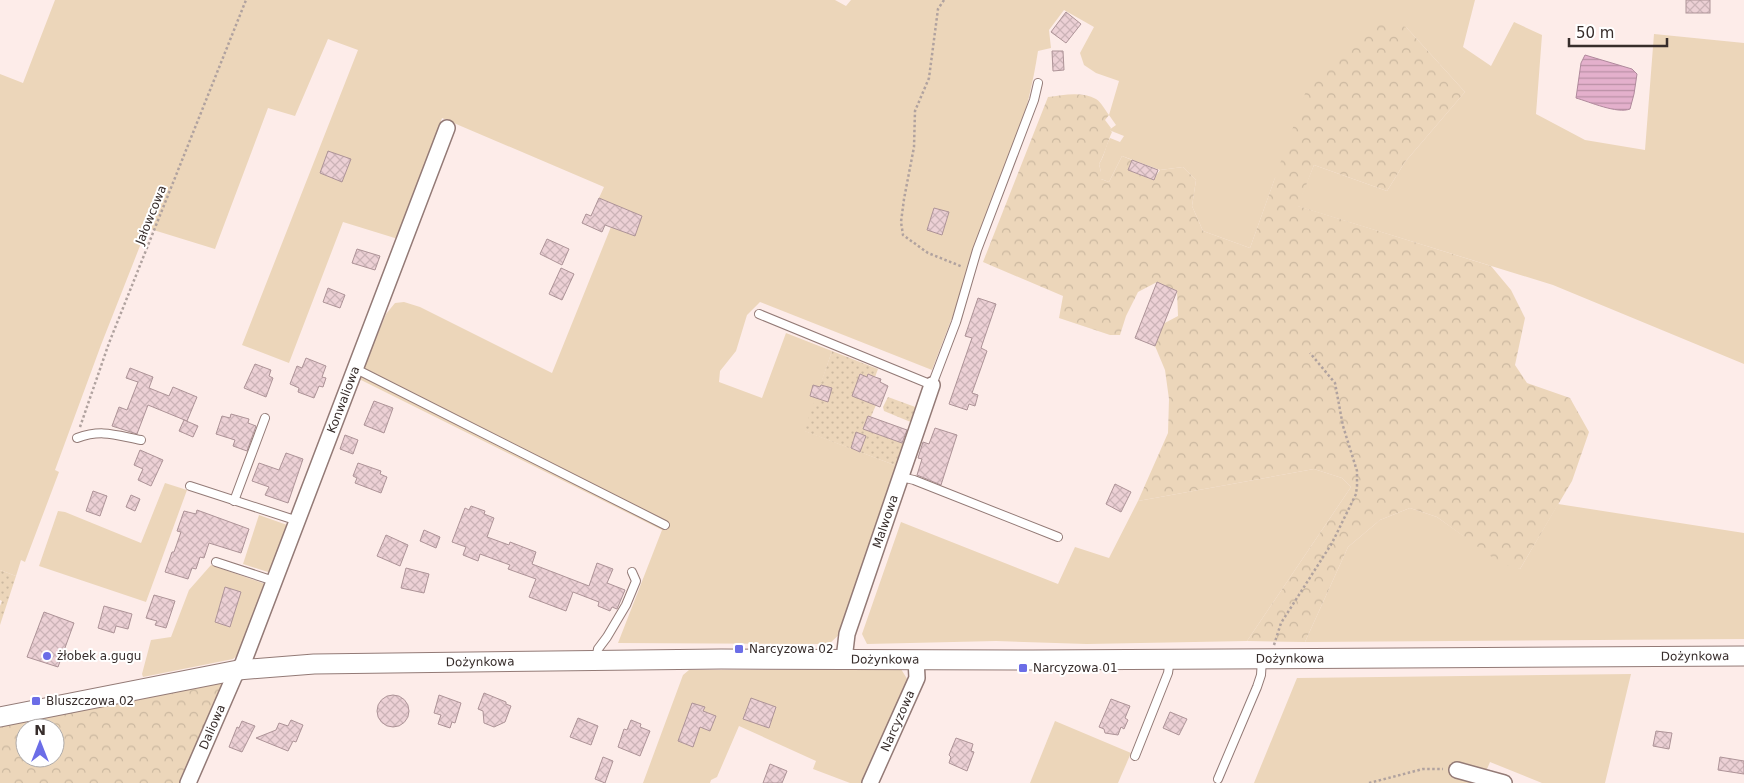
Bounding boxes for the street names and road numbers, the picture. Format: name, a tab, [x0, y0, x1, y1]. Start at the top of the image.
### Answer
street label: Jałowcowa	[132, 183, 169, 248]
street label: Konwaliowa	[324, 364, 363, 435]
street label: Malwowa	[870, 493, 901, 550]
street label: Dożynkowa	[1661, 649, 1730, 663]
street label: Dożynkowa	[1256, 651, 1325, 666]
street label: Dożynkowa	[851, 652, 920, 667]
street label: Dożynkowa	[446, 655, 515, 669]
street label: Narcyzowa	[878, 688, 918, 754]
street label: Daliowa	[196, 702, 228, 752]

